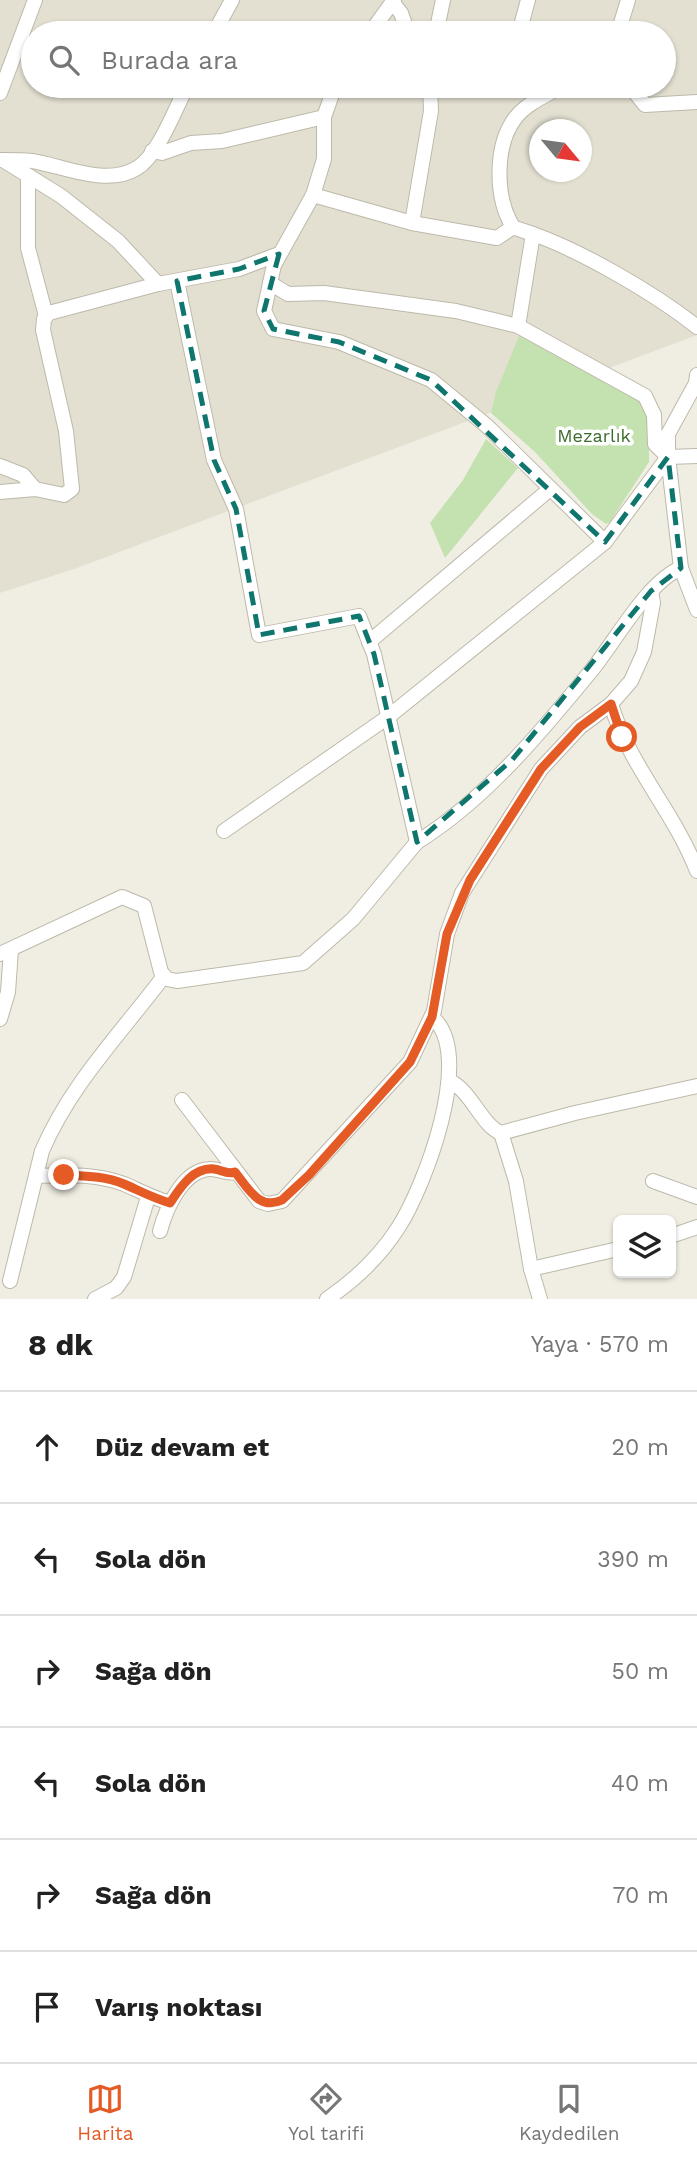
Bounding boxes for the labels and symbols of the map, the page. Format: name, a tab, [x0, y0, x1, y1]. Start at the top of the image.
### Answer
north arrow	[529, 119, 592, 182]
park label: Mezarlık	[557, 425, 631, 446]
route start	[606, 721, 637, 752]
route end	[48, 1159, 79, 1190]

